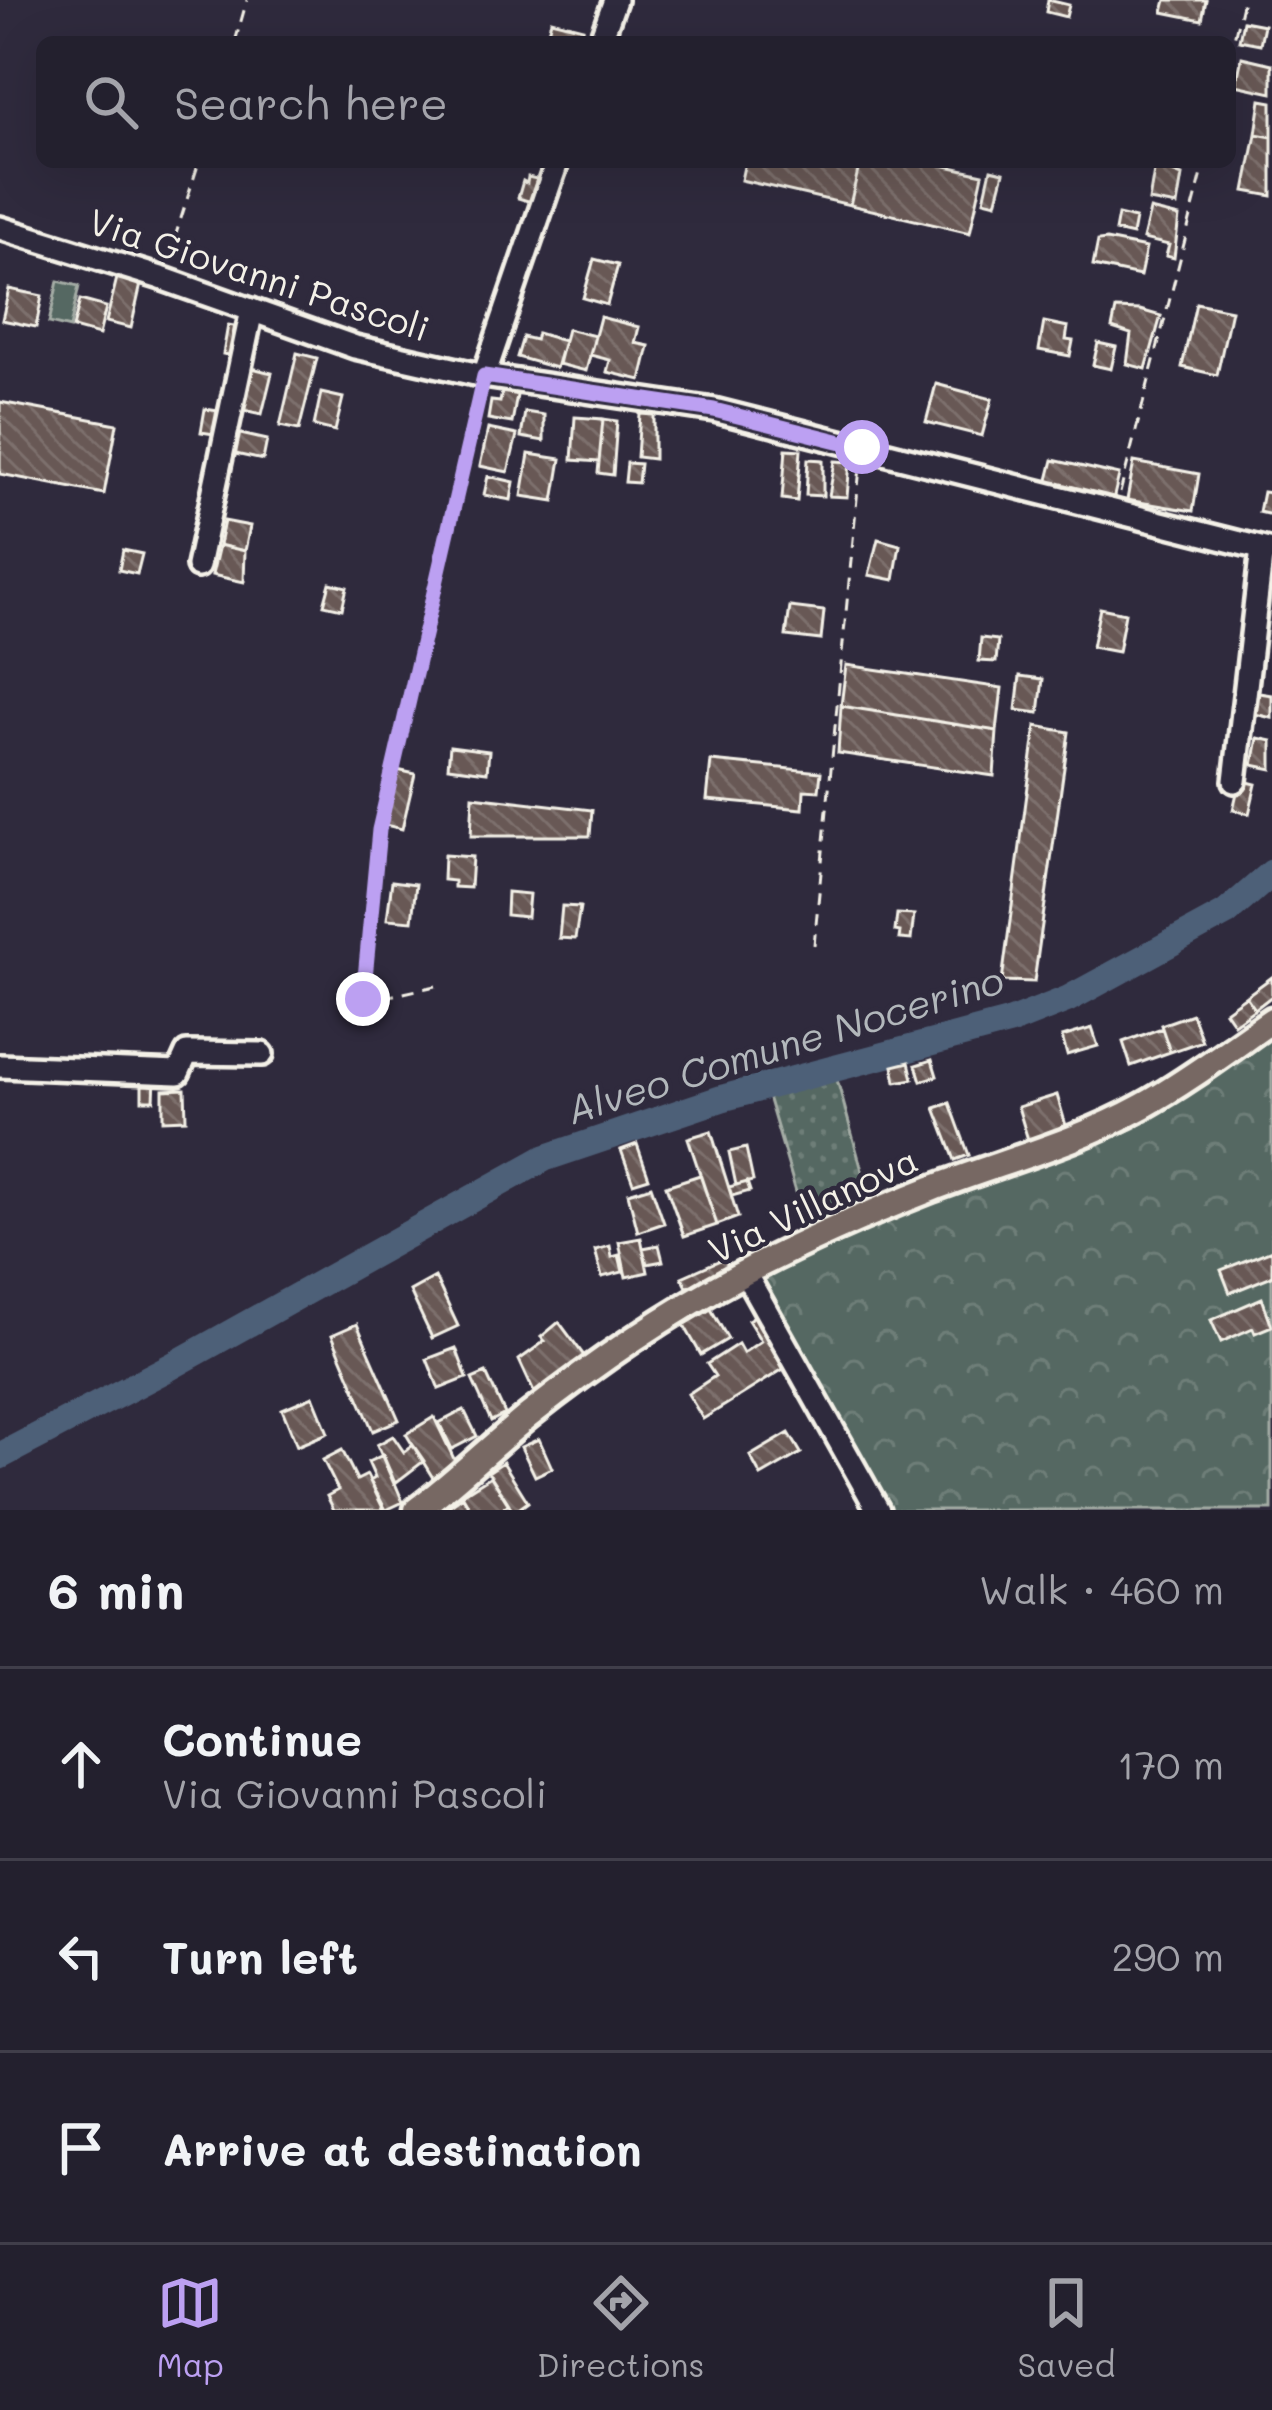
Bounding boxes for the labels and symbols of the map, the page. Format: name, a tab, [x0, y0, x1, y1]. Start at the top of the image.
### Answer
street label: Via Giovanni Pascoli	[83, 196, 436, 351]
route start	[835, 420, 889, 474]
water label: Alveo Comune Nocerino	[560, 953, 1009, 1134]
route end	[336, 972, 390, 1026]
street label: Via Villanova	[700, 1135, 925, 1273]

